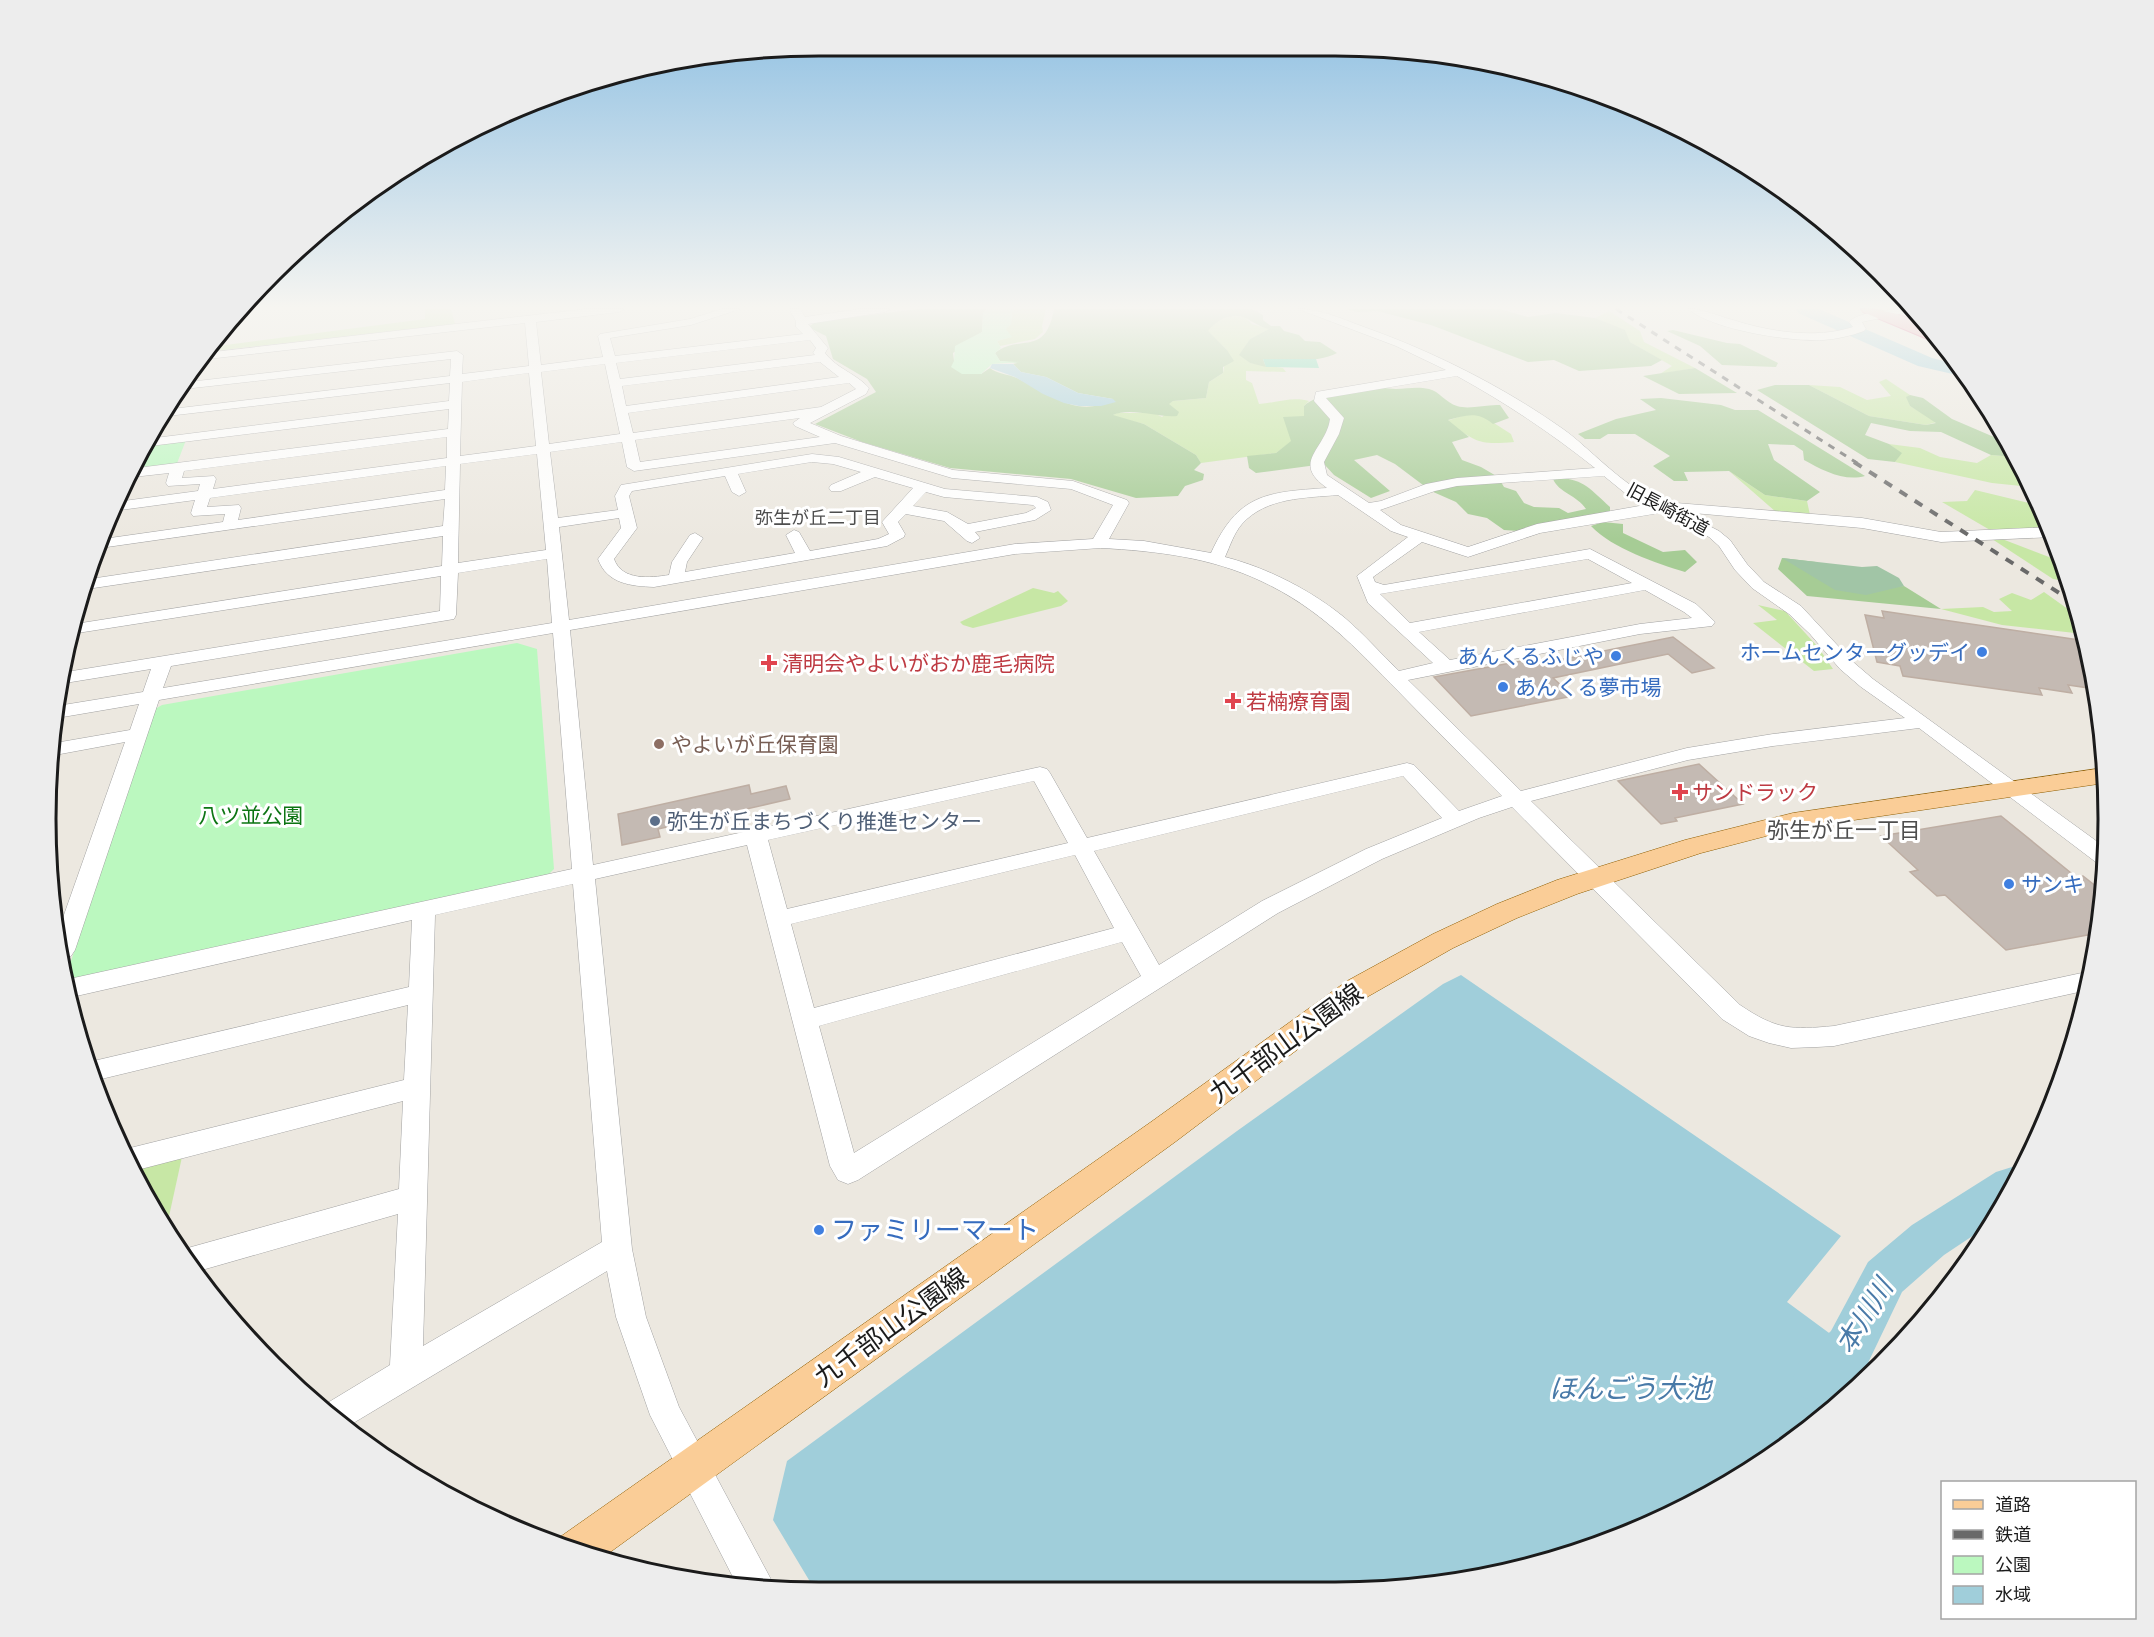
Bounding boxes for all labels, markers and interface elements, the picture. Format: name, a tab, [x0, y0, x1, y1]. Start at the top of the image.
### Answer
street label: 旧長崎街道	[1623, 479, 1713, 539]
district label: 弥生が丘二丁目	[755, 507, 881, 528]
place label: ホームセンターグッデイ	[1740, 640, 1970, 665]
place label: あんくるふじや	[1457, 644, 1604, 669]
marker: ホームセンターグッデイ	[1975, 645, 1989, 659]
marker: あんくるふじや	[1609, 649, 1623, 663]
place label: 清明会やよいがおか鹿毛病院	[782, 651, 1055, 676]
marker: 清明会やよいがおか鹿毛病院	[760, 654, 778, 672]
place label: あんくる夢市場	[1515, 675, 1662, 700]
marker: あんくる夢市場	[1496, 680, 1510, 694]
place label: 若楠療育園	[1246, 689, 1351, 714]
marker: 若楠療育園	[1224, 692, 1242, 710]
place label: やよいが丘保育園	[671, 732, 839, 757]
marker: やよいが丘保育園	[652, 737, 666, 751]
place label: サンドラック	[1692, 780, 1818, 805]
marker: サンドラック	[1673, 785, 1687, 799]
park label: 八ツ並公園	[199, 803, 304, 828]
place label: 弥生が丘まちづくり推進センター	[667, 809, 982, 834]
marker: 弥生が丘まちづくり推進センター	[648, 814, 662, 828]
district label: 弥生が丘一丁目	[1767, 817, 1921, 843]
place label: サンキ	[2021, 872, 2084, 897]
marker: サンキ	[2002, 877, 2016, 891]
street label: 九千部山公園線	[1204, 977, 1368, 1109]
place label: ファミリーマート	[831, 1215, 1039, 1245]
marker: ファミリーマート	[812, 1223, 826, 1237]
street label: 九千部山公園線	[809, 1261, 973, 1393]
water label: 本川川	[1829, 1271, 1900, 1359]
water label: ほんごう大池	[1549, 1373, 1714, 1404]
legend	[1941, 1481, 2136, 1619]
text: 道路	[1995, 1494, 2031, 1515]
text: 鉄道	[1995, 1524, 2031, 1545]
text: 公園	[1995, 1554, 2031, 1575]
text: 水域	[1995, 1584, 2031, 1605]

